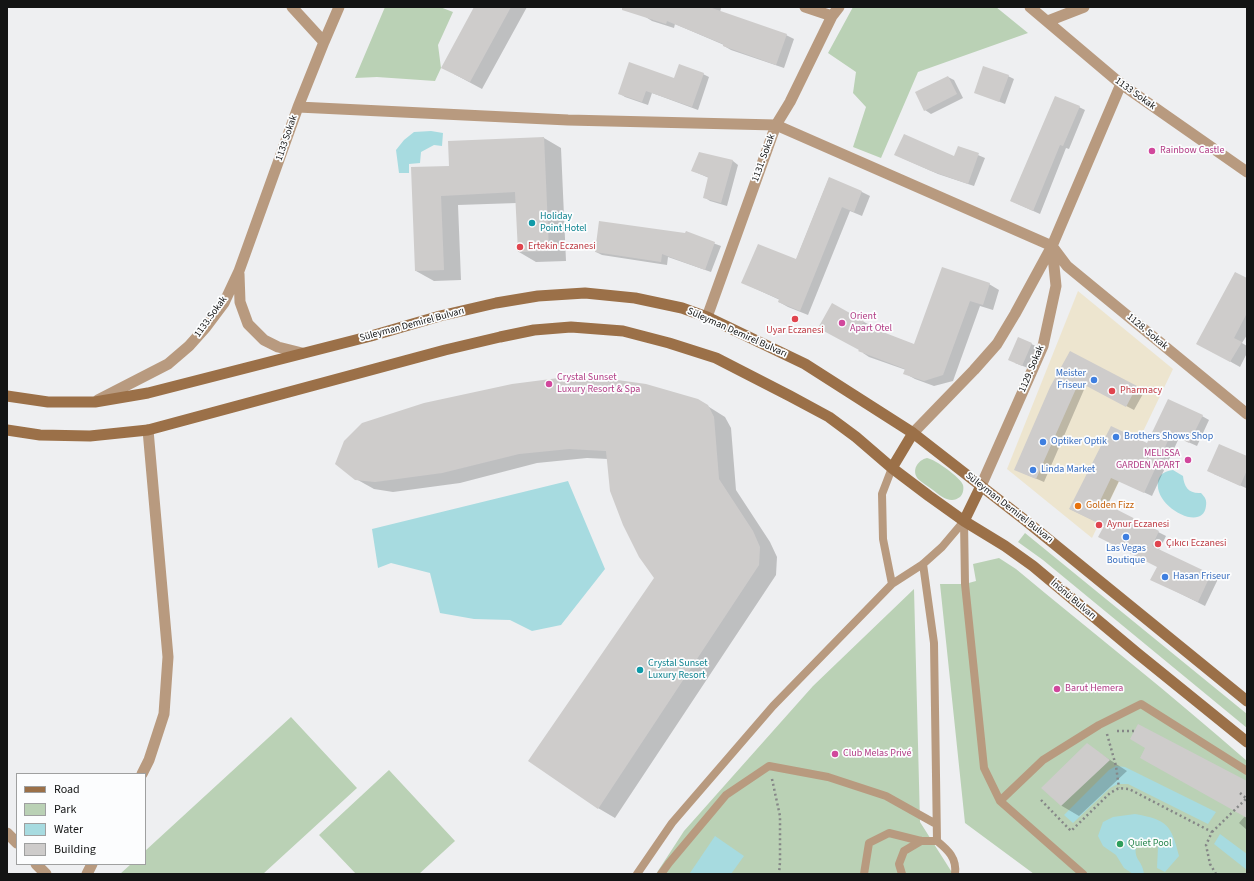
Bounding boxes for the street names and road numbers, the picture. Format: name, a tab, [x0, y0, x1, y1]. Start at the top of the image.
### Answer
street label: 1133 Sokak	[1112, 75, 1158, 113]
street label: 1133 Sokak	[274, 114, 300, 162]
street label: 1131. Sokak	[750, 132, 778, 184]
street label: 1133.Sokak	[192, 294, 230, 340]
street label: Süleyman Demirel Bulvarı	[358, 305, 466, 345]
street label: Süleyman Demirel Bulvarı	[685, 306, 789, 360]
street label: 1128. Sokak	[1124, 311, 1170, 353]
street label: 1129. Sokak	[1017, 344, 1047, 394]
street label: Süleyman Demirel Bulvarı	[963, 470, 1055, 546]
street label: İnönü Bulvarı	[1048, 577, 1098, 623]

